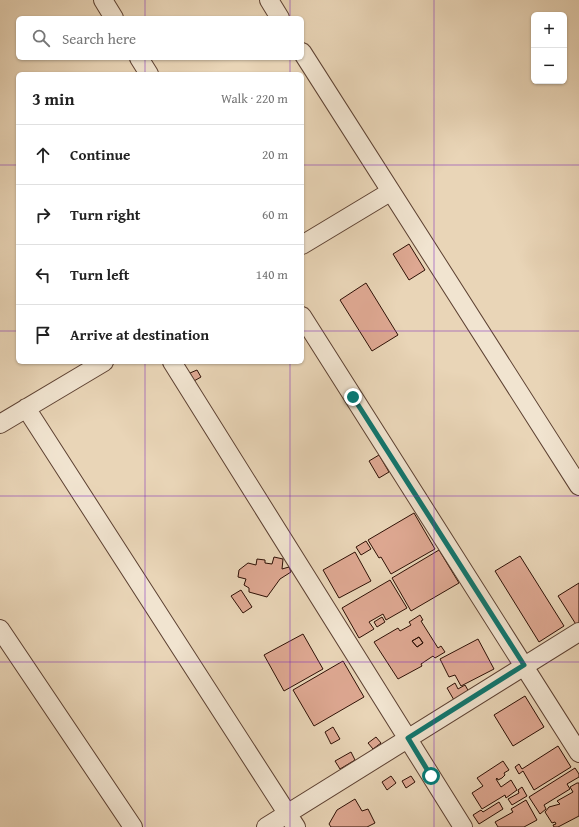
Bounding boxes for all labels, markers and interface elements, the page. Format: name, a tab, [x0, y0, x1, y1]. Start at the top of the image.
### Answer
map controls	[531, 12, 567, 84]
button: +	[531, 12, 567, 48]
search box	[16, 16, 304, 60]
icon: search	[30, 27, 52, 49]
text: Search here	[62, 28, 136, 49]
button: −	[531, 48, 567, 84]
text: 3 min	[32, 86, 74, 111]
text: Walk · 220 m	[221, 89, 288, 108]
icon: ahead	[32, 144, 54, 166]
text: Continue	[70, 144, 131, 165]
text: 20 m	[262, 145, 288, 164]
icon: right	[32, 204, 54, 226]
text: Turn right	[70, 204, 141, 225]
text: 60 m	[262, 205, 288, 224]
icon: left	[32, 264, 54, 286]
text: Turn left	[70, 264, 129, 285]
text: 140 m	[256, 265, 288, 284]
icon: arrive	[32, 324, 54, 346]
text: Arrive at destination	[70, 324, 209, 345]
route end	[344, 388, 362, 406]
route start	[422, 767, 440, 785]

